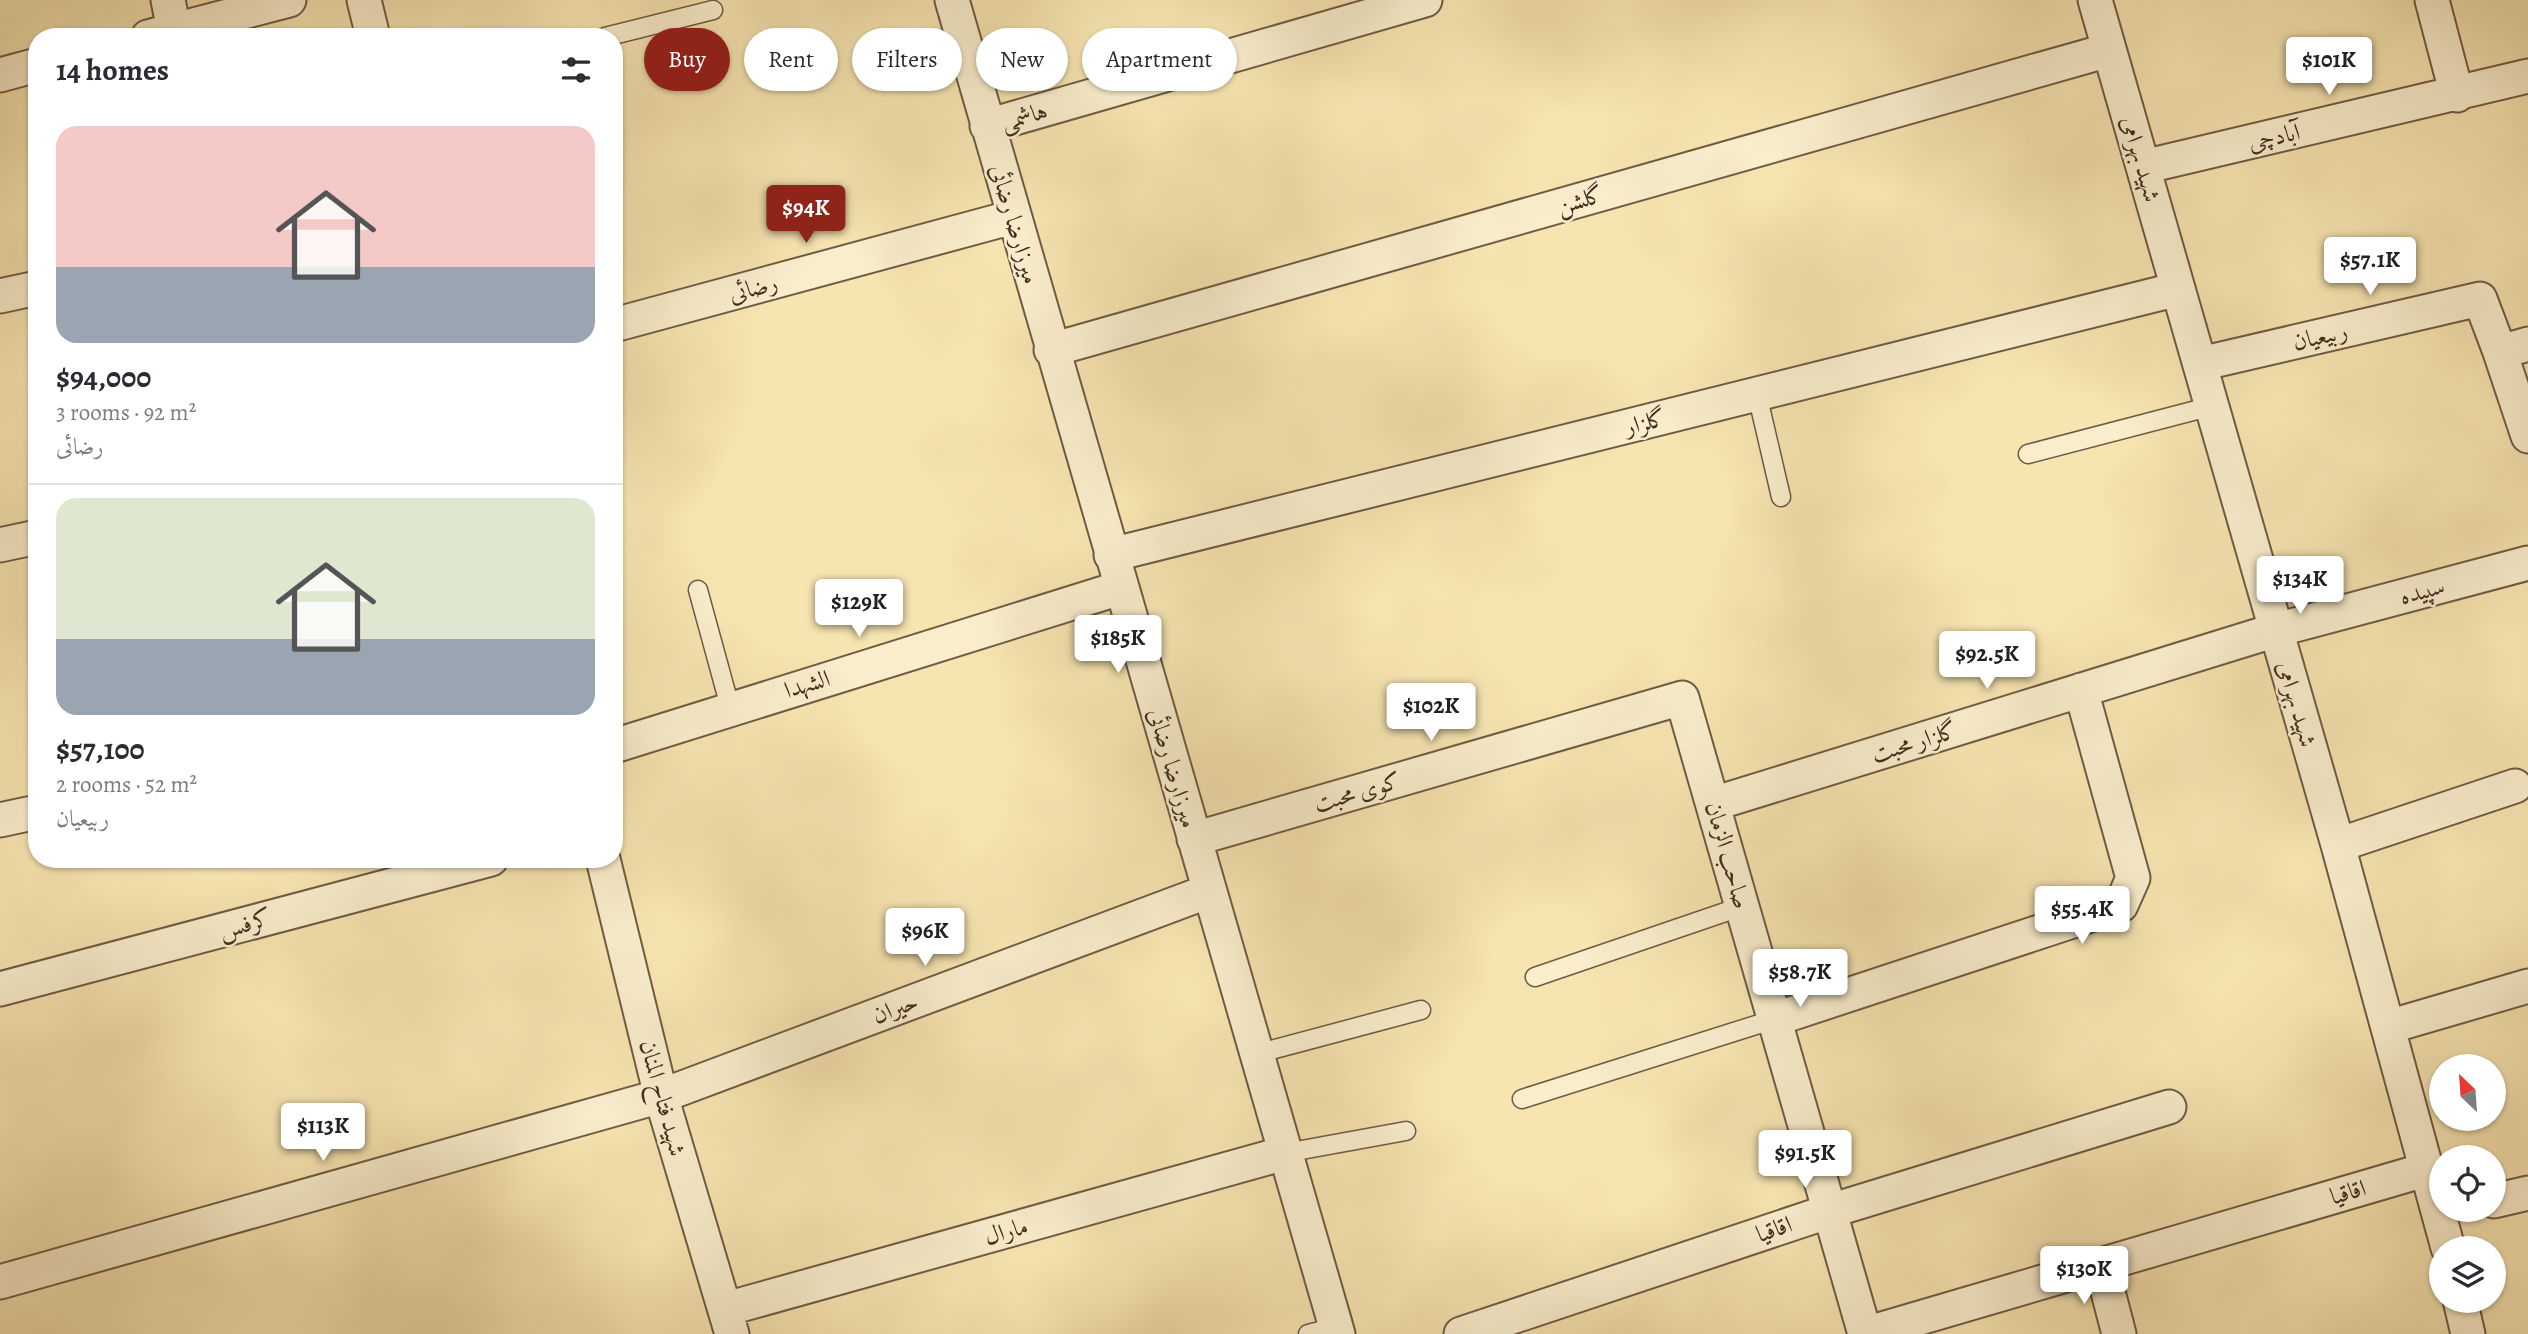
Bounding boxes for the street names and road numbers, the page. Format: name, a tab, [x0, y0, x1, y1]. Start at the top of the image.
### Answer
street label: هاشمی	[997, 94, 1051, 139]
street label: شهید بهرامی	[2113, 112, 2169, 206]
street label: آبادچی	[2245, 115, 2306, 158]
street label: میرزارضا رضائی	[983, 160, 1047, 288]
street label: گلشن	[1553, 178, 1607, 222]
street label: رضائی	[725, 266, 781, 310]
street label: ربیعیان	[2289, 314, 2351, 358]
street label: گلزار	[1619, 401, 1669, 443]
street label: سپیده	[2396, 570, 2448, 613]
street label: شهید بهرامی	[2269, 657, 2325, 751]
street label: الشهدا	[780, 662, 834, 706]
street label: میرزارضا رضائی	[1141, 704, 1205, 832]
street label: گلزار محبت	[1867, 714, 1961, 770]
street label: کوی محبت	[1310, 764, 1404, 820]
street label: صاحب الزمان	[1697, 798, 1759, 912]
street label: کرفس	[215, 902, 275, 946]
street label: حیران	[867, 985, 923, 1031]
street label: شهید فتاح المنان	[627, 1036, 694, 1161]
street label: اقاقیا	[2326, 1172, 2370, 1212]
street label: اقاقیا	[1752, 1208, 1796, 1250]
street label: مارال	[980, 1210, 1032, 1252]

